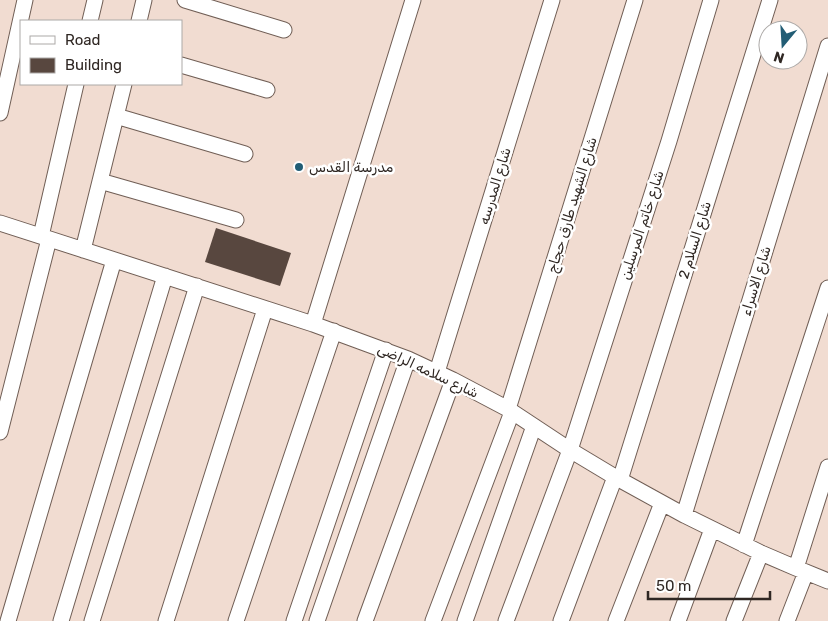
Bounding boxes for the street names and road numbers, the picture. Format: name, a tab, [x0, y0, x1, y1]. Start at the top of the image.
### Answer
street label: شارع الشهيد طارق حجاج	[543, 135, 603, 276]
street label: شارع المدرسه	[475, 145, 517, 227]
street label: شارع خاتم المرسلين	[616, 168, 670, 282]
street label: شارع السلام 2	[675, 199, 717, 282]
street label: شارع الاسراء	[737, 244, 777, 319]
street label: شارع سلامه الراضى	[374, 340, 481, 404]

